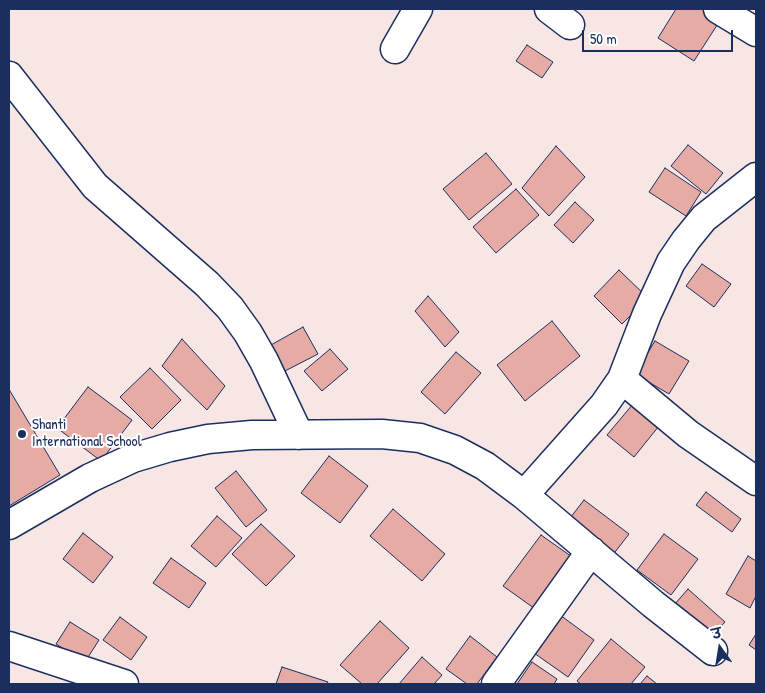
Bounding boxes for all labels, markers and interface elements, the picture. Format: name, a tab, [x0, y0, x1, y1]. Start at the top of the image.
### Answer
scale bar	[585, 20, 736, 52]
text: 50 m	[590, 28, 617, 49]
place label: Shanti International School	[32, 416, 142, 451]
marker: Shanti International School	[16, 428, 28, 440]
north arrow	[695, 623, 745, 673]
text: उ	[710, 623, 723, 643]

